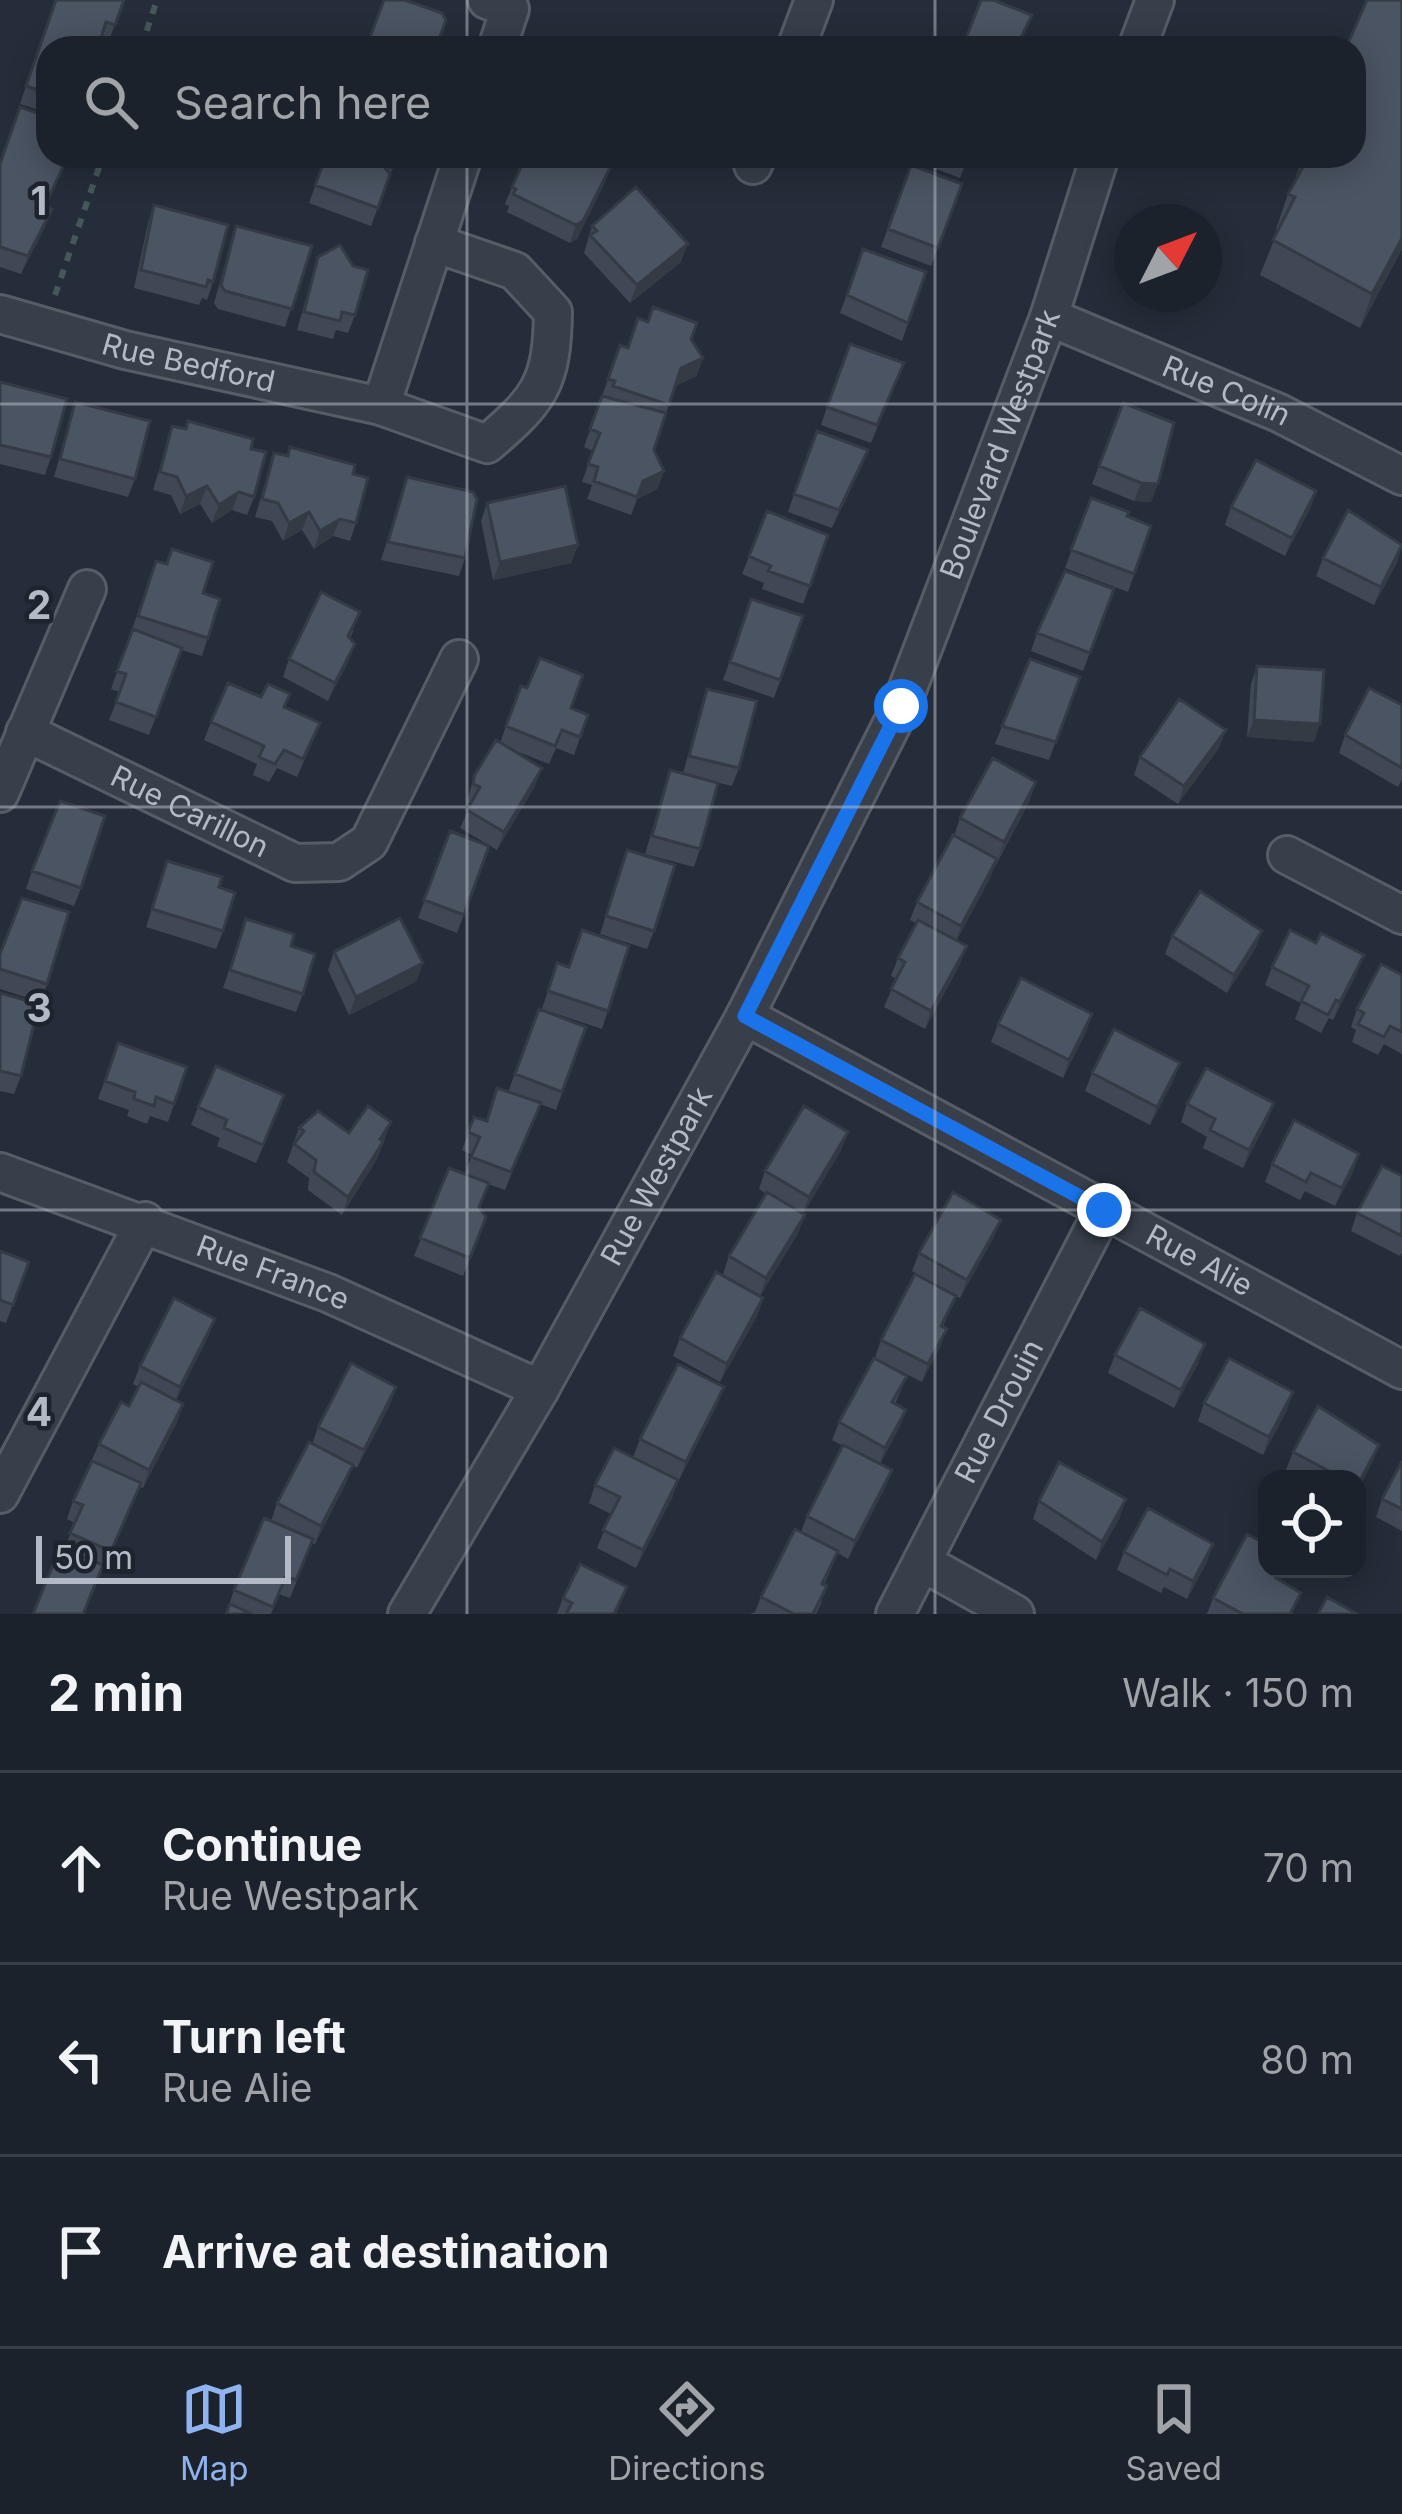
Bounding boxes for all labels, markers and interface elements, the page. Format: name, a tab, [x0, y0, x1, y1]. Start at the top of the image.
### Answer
search box	[36, 36, 1366, 168]
icon: search	[78, 69, 144, 135]
text: Search here	[174, 75, 431, 130]
text: 1	[31, 177, 47, 224]
north arrow	[1114, 204, 1222, 312]
street label: Boulevard Westpark	[932, 304, 1067, 584]
street label: Rue Bedford	[98, 325, 278, 399]
street label: Rue Colin	[1157, 347, 1297, 433]
text: 2	[27, 581, 51, 628]
route start	[874, 679, 928, 733]
street label: Rue Carillon	[105, 757, 275, 865]
text: 3	[26, 984, 52, 1031]
street label: Rue Westpark	[593, 1080, 720, 1271]
route end	[1077, 1183, 1131, 1237]
street label: Rue Alie	[1140, 1217, 1259, 1303]
street label: Rue France	[192, 1227, 355, 1317]
street label: Rue Drouin	[947, 1333, 1050, 1489]
text: 4	[26, 1388, 52, 1435]
map controls	[1258, 1470, 1366, 1578]
button: locate	[1258, 1470, 1366, 1578]
scale bar	[36, 1530, 291, 1583]
text: 50 m	[54, 1537, 133, 1577]
text: 2 min	[48, 1662, 184, 1723]
text: Walk · 150 m	[1122, 1669, 1354, 1716]
text: Continue	[162, 1817, 362, 1872]
icon: ahead	[48, 1835, 114, 1901]
text: 70 m	[1263, 1844, 1354, 1891]
text: Rue Westpark	[162, 1872, 419, 1919]
text: Turn left	[162, 2009, 346, 2064]
icon: left	[48, 2027, 114, 2093]
text: 80 m	[1260, 2036, 1354, 2083]
text: Rue Alie	[162, 2064, 312, 2111]
icon: arrive	[48, 2219, 114, 2285]
text: Arrive at destination	[162, 2224, 609, 2279]
tab: Map	[180, 2376, 248, 2488]
tab: Directions	[608, 2376, 766, 2488]
tab: Saved	[1125, 2376, 1222, 2488]

